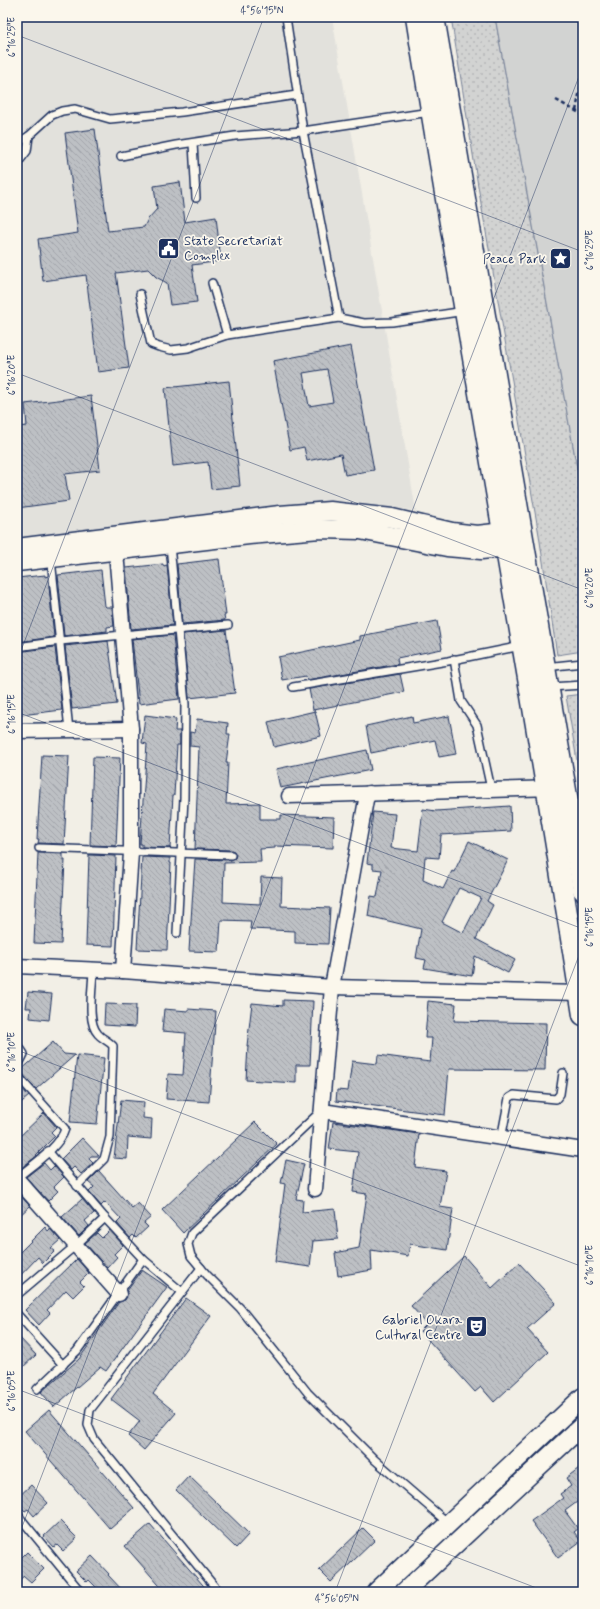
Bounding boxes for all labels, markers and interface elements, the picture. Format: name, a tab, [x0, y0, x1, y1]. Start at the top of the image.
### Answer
text: 4°56'15"N	[241, 4, 284, 18]
text: 6°16'25"E	[5, 17, 19, 57]
text: 6°16'25"E	[583, 230, 597, 270]
place label: State Secretariat Complex	[184, 233, 283, 265]
public building icon: State Secretariat Complex	[156, 235, 182, 261]
place icon: Peace Park	[548, 246, 574, 272]
place label: Peace Park	[483, 251, 547, 268]
text: 6°16'20"E	[5, 354, 19, 395]
text: 6°16'20"E	[583, 567, 597, 608]
text: 6°16'15"E	[5, 694, 19, 734]
text: 6°16'15"E	[583, 907, 597, 947]
text: 6°16'10"E	[5, 1032, 19, 1072]
text: 6°16'10"E	[583, 1245, 597, 1285]
place label: Gabriel Okara Cultural Centre	[375, 1312, 462, 1344]
theatre icon: Gabriel Okara Cultural Centre	[464, 1314, 490, 1340]
text: 6°16'05"E	[5, 1370, 19, 1412]
text: 4°56'05"N	[315, 1592, 359, 1606]

